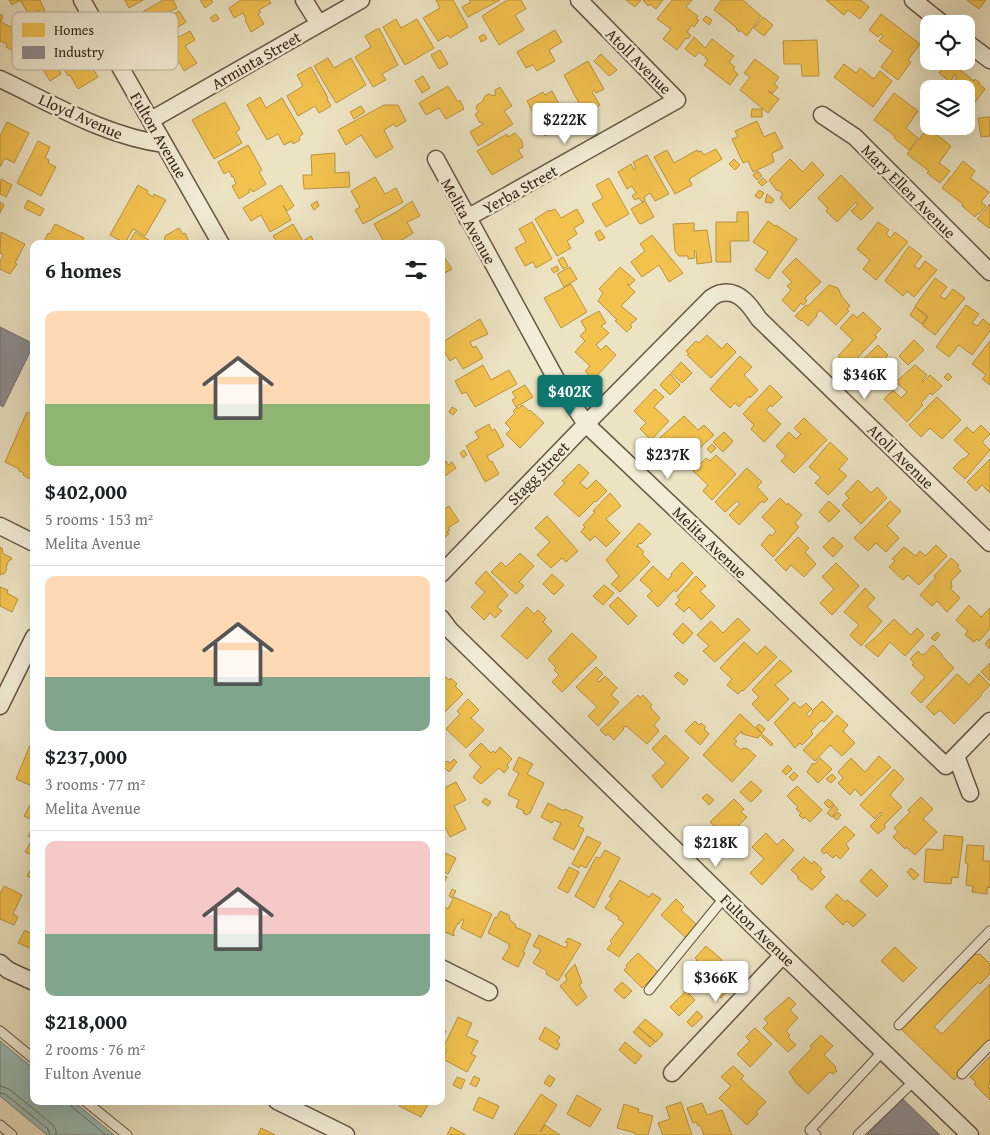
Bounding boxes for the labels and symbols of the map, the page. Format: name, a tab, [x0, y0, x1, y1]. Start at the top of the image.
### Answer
legend	[12, 12, 178, 70]
text: Homes	[54, 20, 94, 40]
street label: Atoll Avenue	[600, 22, 678, 100]
street label: Arminta Street	[207, 24, 306, 95]
text: Industry	[54, 42, 104, 62]
street label: Lloyd Avenue	[35, 87, 127, 145]
street label: Fulton Avenue	[124, 87, 194, 183]
pin: $222K	[530, 102, 600, 145]
street label: Mary Ellen Avenue	[856, 138, 962, 244]
street label: Yerba Street	[478, 158, 562, 220]
street label: Melita Avenue	[435, 173, 503, 269]
pin: $346K	[830, 358, 900, 400]
pin: $402K	[535, 374, 605, 417]
street label: Atoll Avenue	[862, 418, 940, 494]
street label: Stagg Street	[501, 435, 575, 510]
pin: $237K	[633, 438, 703, 480]
street label: Melita Avenue	[667, 500, 753, 584]
pin: $218K	[681, 826, 751, 868]
street label: Fulton Avenue	[715, 888, 801, 972]
pin: $366K	[681, 960, 751, 1003]

